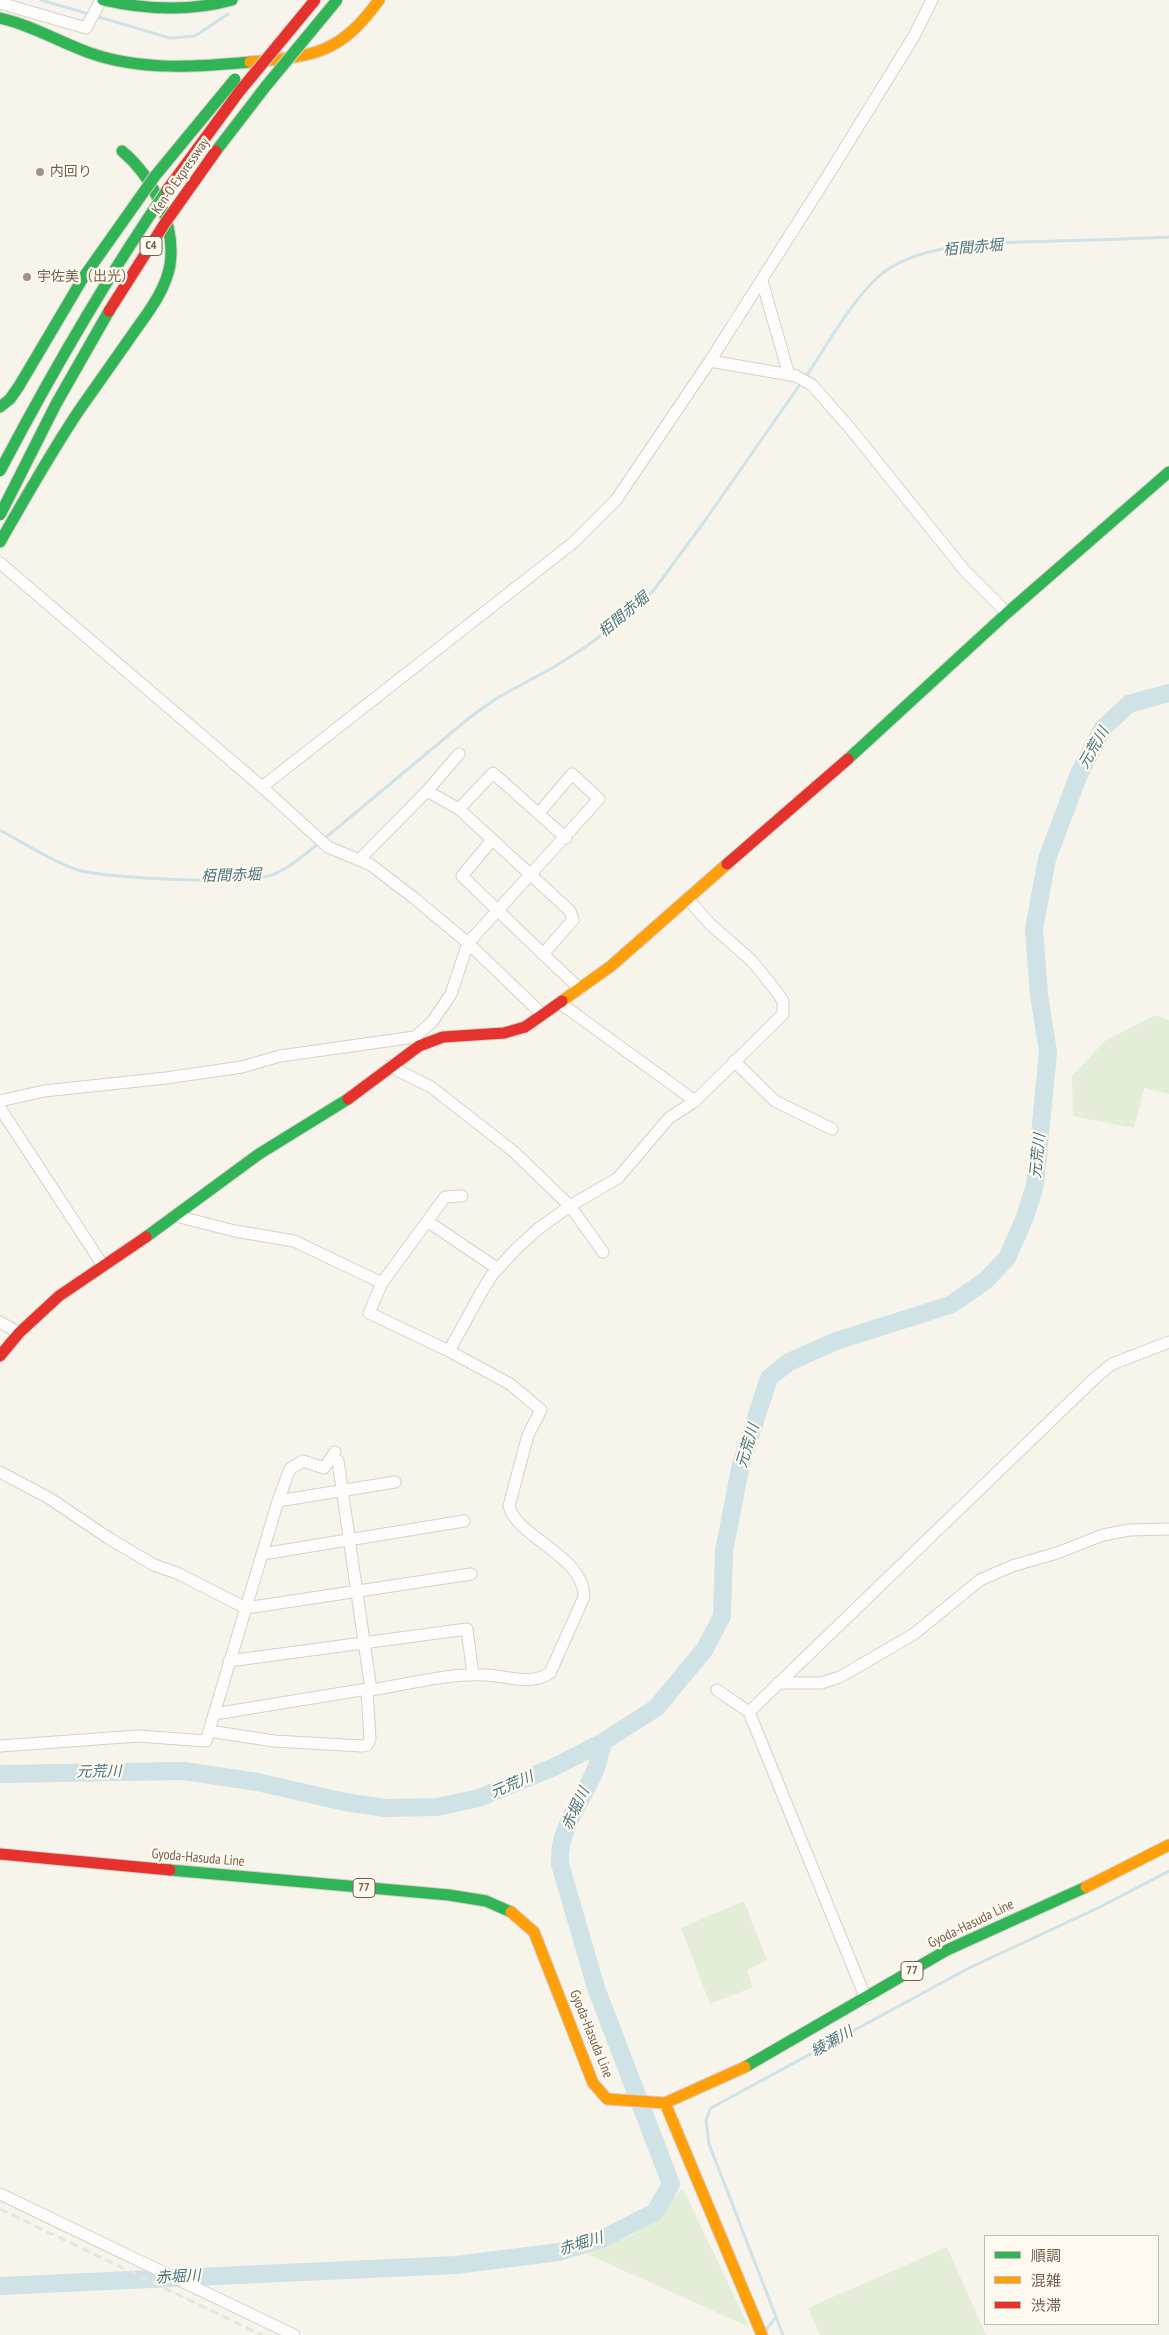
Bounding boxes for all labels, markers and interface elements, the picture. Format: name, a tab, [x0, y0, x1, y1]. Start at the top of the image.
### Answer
street label: Ken-O Expressway	[149, 135, 213, 217]
place label: 内回り	[50, 164, 92, 180]
marker: 内回り	[34, 166, 46, 178]
water label: 栢間赤堀	[942, 236, 1004, 260]
road number: C4	[140, 237, 162, 256]
place label: 宇佐美（出光）	[37, 269, 135, 285]
marker: 宇佐美（出光）	[21, 271, 33, 283]
water label: 栢間赤堀	[595, 589, 653, 641]
water label: 元荒川	[1075, 724, 1113, 772]
water label: 栢間赤堀	[201, 866, 261, 886]
water label: 元荒川	[1027, 1133, 1049, 1179]
water label: 元荒川	[733, 1422, 763, 1470]
water label: 元荒川	[76, 1763, 122, 1781]
water label: 元荒川	[488, 1768, 536, 1802]
water label: 赤堀川	[558, 1785, 594, 1833]
street label: Gyoda-Hasuda Line	[151, 1846, 245, 1870]
road number: 77	[353, 1879, 375, 1898]
street label: Gyoda-Hasuda Line	[925, 1896, 1017, 1952]
road number: 77	[901, 1962, 923, 1980]
street label: Gyoda-Hasuda Line	[566, 1988, 616, 2080]
water label: 綾瀬川	[808, 2023, 856, 2061]
water label: 赤堀川	[557, 2229, 605, 2259]
legend	[984, 2235, 1159, 2325]
text: 順調	[1031, 2246, 1061, 2265]
water label: 赤堀川	[155, 2267, 201, 2287]
text: 混雑	[1031, 2271, 1061, 2290]
text: 渋滞	[1031, 2296, 1061, 2315]

